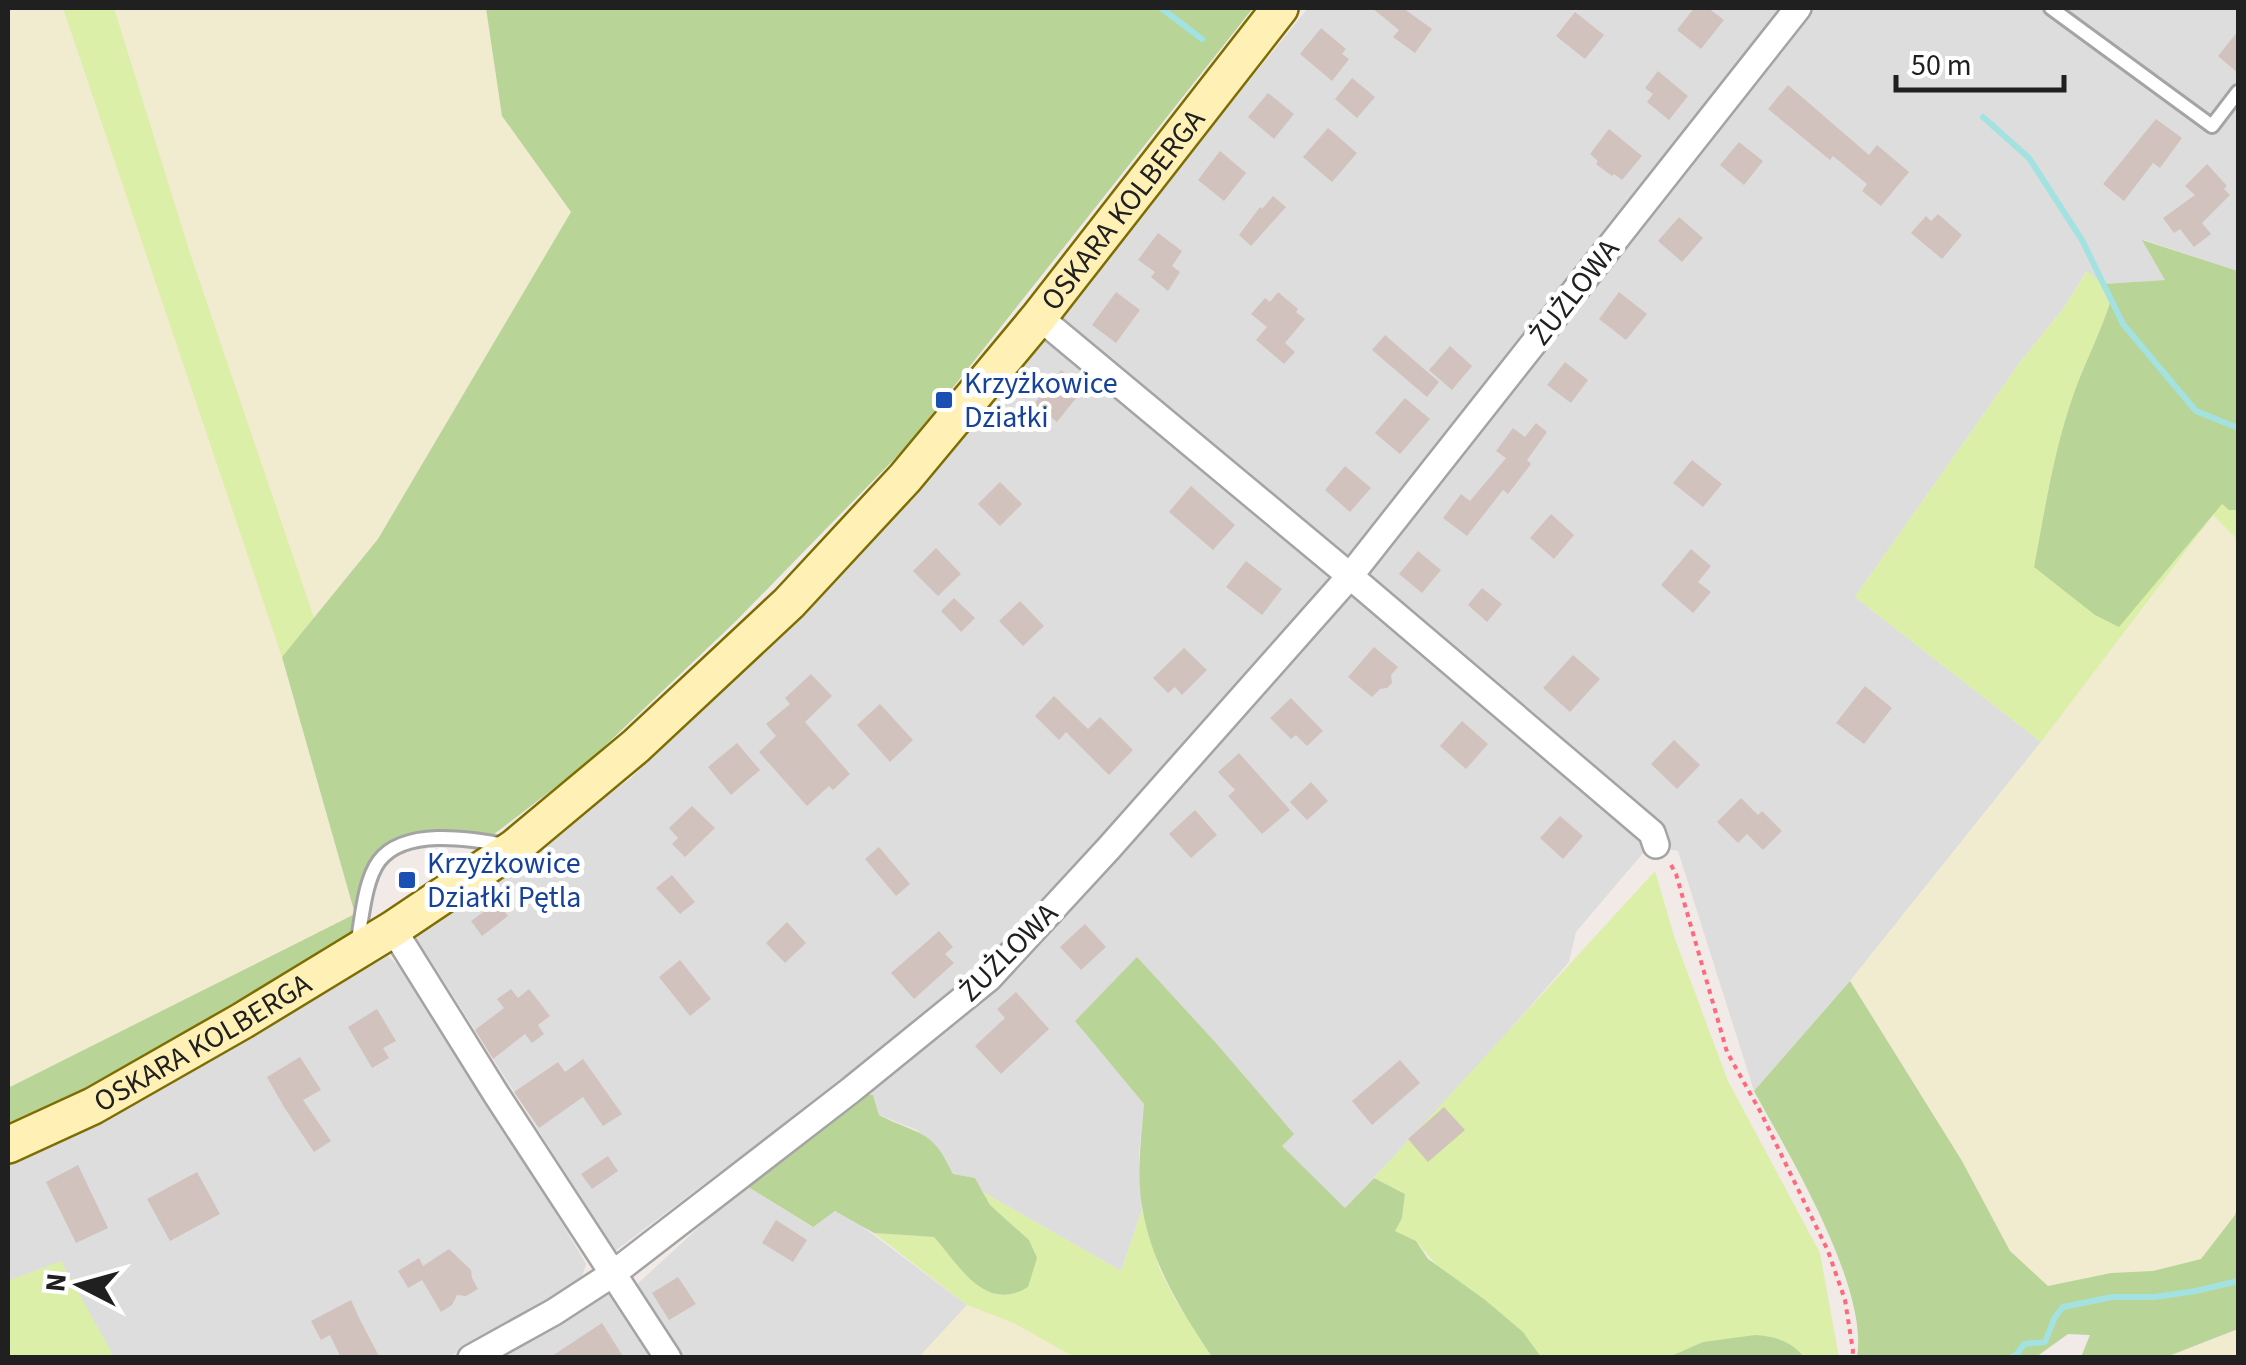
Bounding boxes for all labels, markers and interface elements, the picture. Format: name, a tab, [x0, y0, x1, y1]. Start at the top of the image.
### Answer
scale bar	[1896, 30, 2064, 92]
text: 50 m	[1911, 44, 1972, 87]
street label: OSKARA KOLBERGA	[1031, 100, 1216, 320]
street label: ŻUŻLOWA	[1519, 229, 1630, 355]
place label: Krzyżkowice Działki	[964, 362, 1118, 439]
marker: Krzyżkowice Działki	[933, 389, 955, 411]
place label: Krzyżkowice Działki Pętla	[427, 842, 581, 919]
marker: Krzyżkowice Działki Pętla	[396, 869, 418, 891]
street label: ŻUŻLOWA	[949, 893, 1068, 1012]
street label: OSKARA KOLBERGA	[86, 962, 320, 1123]
north arrow	[30, 1235, 130, 1335]
text: N	[35, 1271, 77, 1294]

